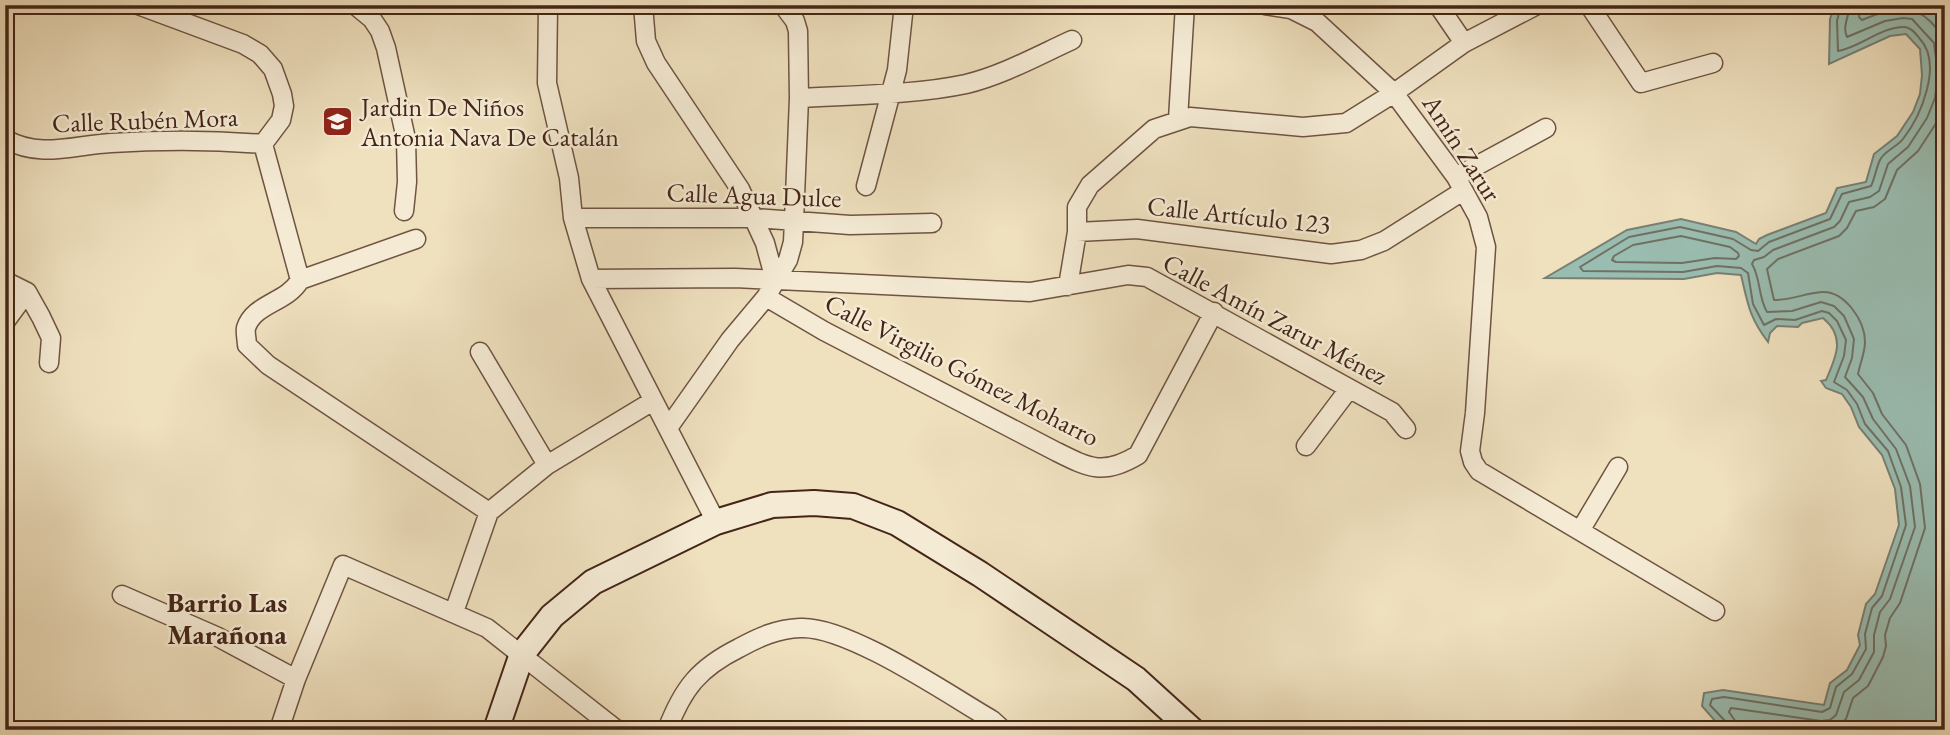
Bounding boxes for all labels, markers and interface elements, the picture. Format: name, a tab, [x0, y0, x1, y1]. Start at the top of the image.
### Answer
street label: Amín Zarur	[1414, 87, 1509, 208]
place label: Jardin De Niños Antonia Nava De Catalán	[359, 90, 619, 154]
street label: Calle Rubén Mora	[51, 100, 239, 140]
school or university icon: Jardin De Niños Antonia Nava De Catalán	[321, 105, 355, 139]
street label: Calle Agua Dulce	[666, 175, 842, 215]
street label: Calle Artículo 123	[1146, 188, 1332, 242]
street label: Calle Amín Zarur Ménez	[1157, 245, 1393, 393]
street label: Calle Virgilio Gómez Moharro	[819, 286, 1105, 454]
district label: Barrio Las Marañona	[167, 584, 287, 652]

